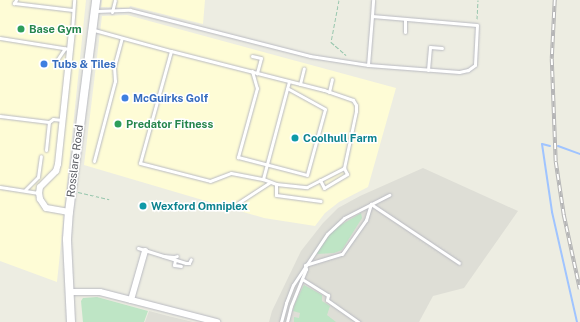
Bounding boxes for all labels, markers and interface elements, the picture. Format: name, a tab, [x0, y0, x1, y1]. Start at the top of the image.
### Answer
place label: Base Gym	[29, 22, 82, 36]
marker: Base Gym	[16, 24, 26, 34]
place label: Tubs & Tiles	[52, 57, 116, 71]
marker: Tubs & Tiles	[39, 59, 49, 69]
place label: McGuirks Golf	[133, 91, 208, 105]
marker: McGuirks Golf	[120, 93, 130, 103]
place label: Predator Fitness	[126, 117, 213, 131]
marker: Predator Fitness	[113, 119, 123, 129]
street label: Rosslare Road	[64, 124, 86, 198]
place label: Coolhull Farm	[303, 131, 377, 145]
marker: Coolhull Farm	[290, 133, 300, 143]
place label: Wexford Omniplex	[151, 199, 248, 213]
marker: Wexford Omniplex	[138, 201, 148, 211]

